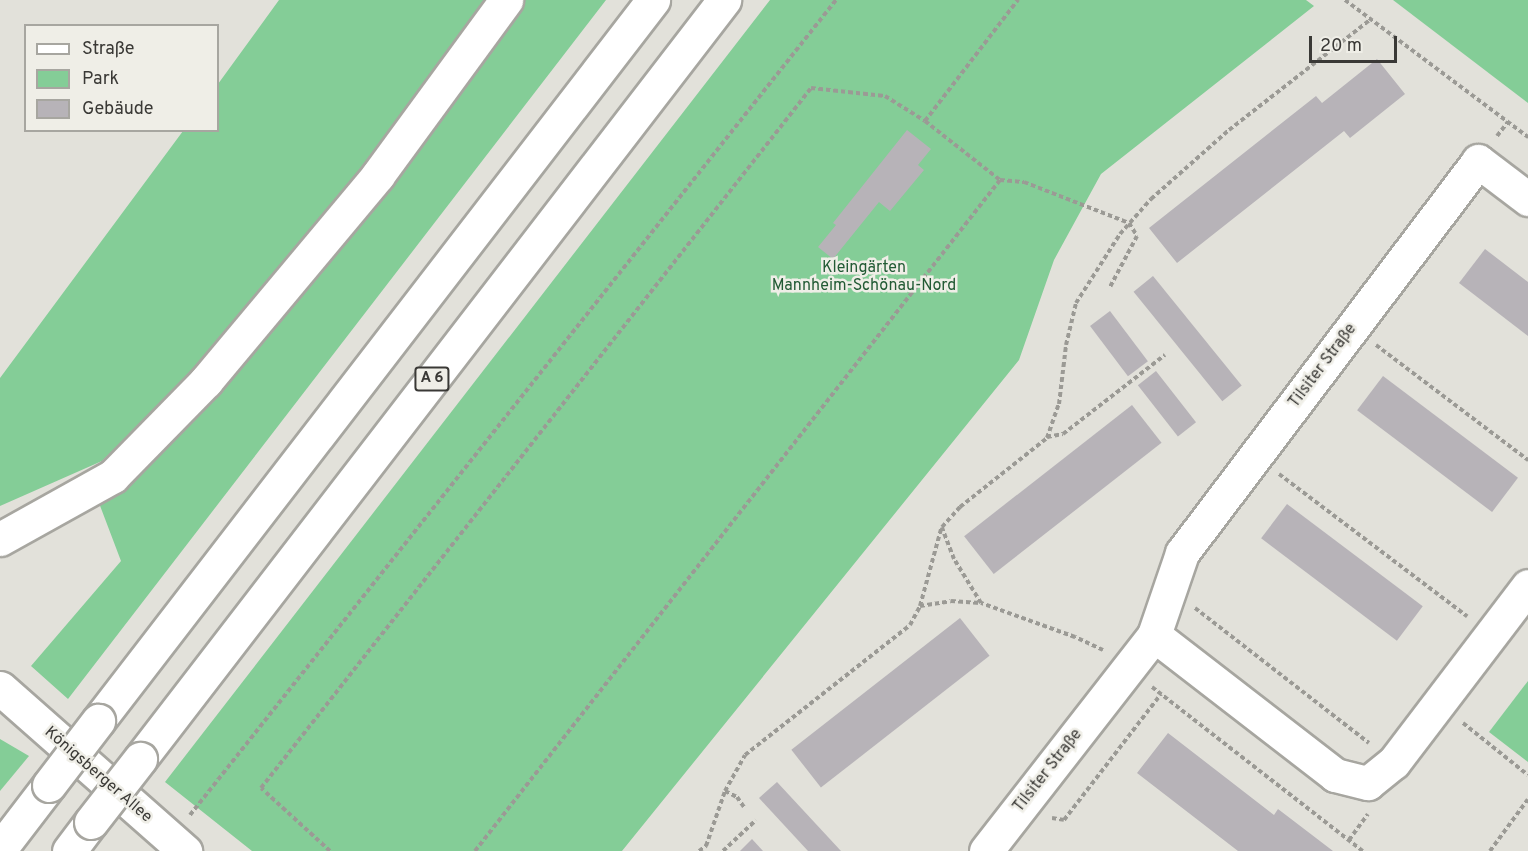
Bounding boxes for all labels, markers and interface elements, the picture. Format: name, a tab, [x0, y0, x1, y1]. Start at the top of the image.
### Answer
legend	[24, 24, 219, 132]
scale bar	[1312, 24, 1400, 62]
text: 20 m	[1320, 35, 1362, 58]
text: Straße	[82, 38, 134, 61]
text: Park	[82, 68, 119, 91]
text: Gebäude	[82, 98, 154, 121]
park label: Kleingärten Mannheim-Schönau-Nord	[772, 258, 956, 296]
street label: Tilsiter Straße	[1285, 320, 1361, 412]
road number: A 6	[414, 367, 450, 391]
street label: Königsberger Allee	[40, 723, 156, 827]
street label: Tilsiter Straße	[1010, 726, 1086, 816]

